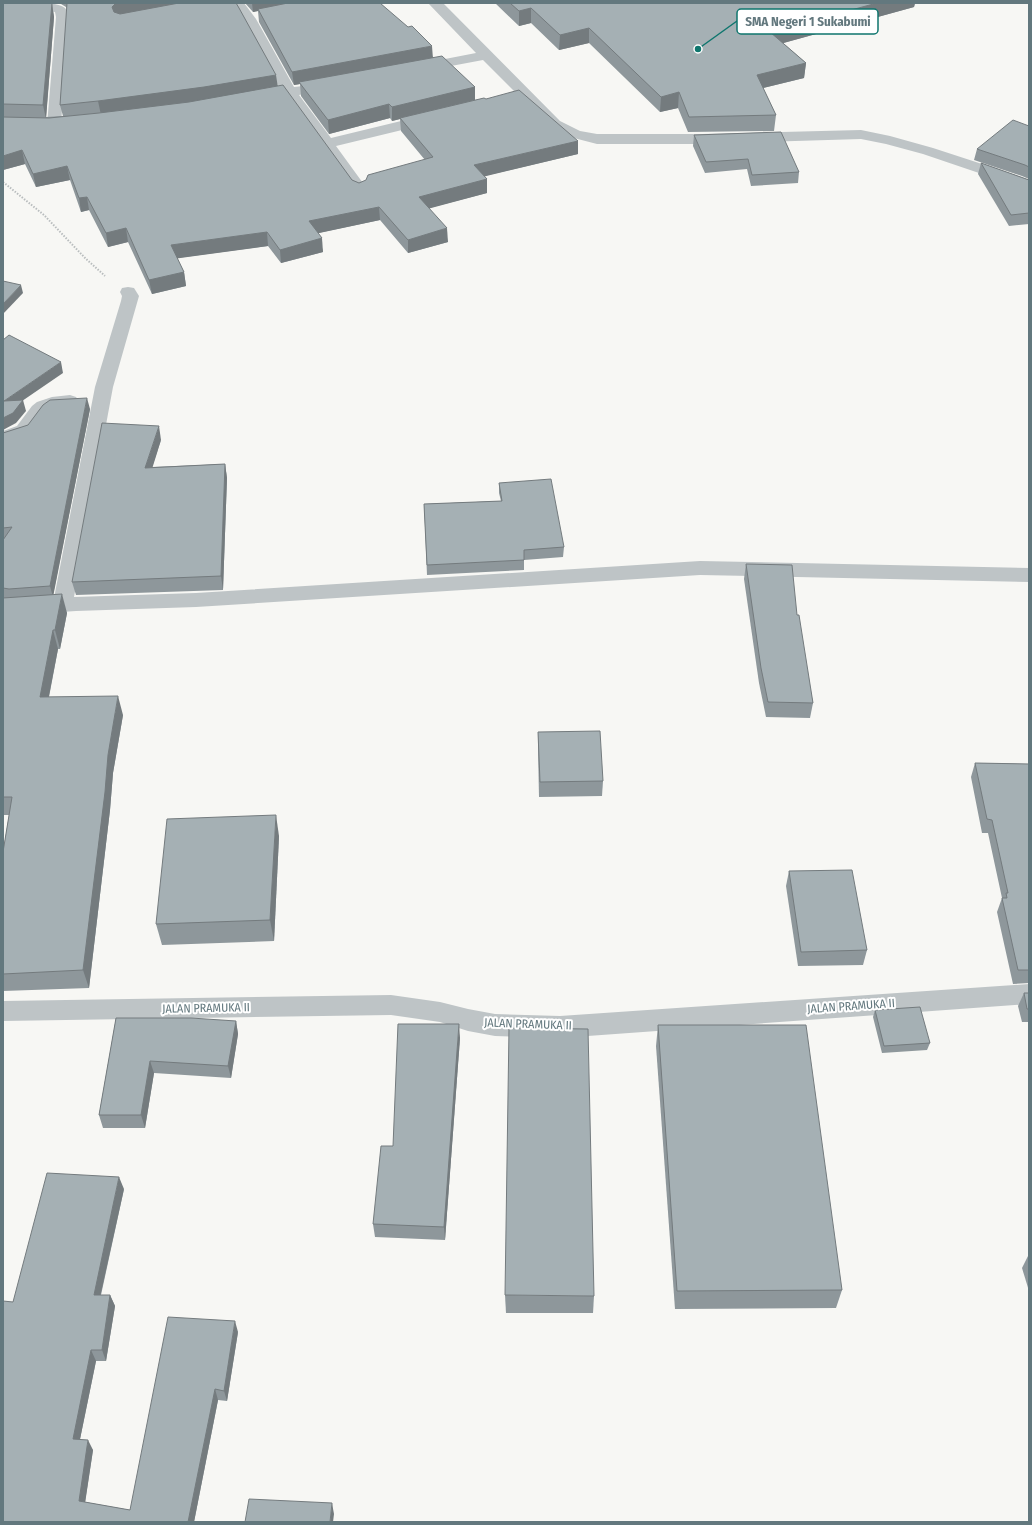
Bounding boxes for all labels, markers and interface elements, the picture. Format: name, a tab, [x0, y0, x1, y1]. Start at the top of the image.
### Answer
callout: SMA Negeri 1 Sukabumi	[737, 9, 878, 34]
text: SMA Negeri 1 Sukabumi	[745, 14, 871, 29]
street label: JALAN PRAMUKA II	[807, 996, 895, 1016]
street label: JALAN PRAMUKA II	[162, 1000, 250, 1016]
street label: JALAN PRAMUKA II	[484, 1015, 572, 1033]

